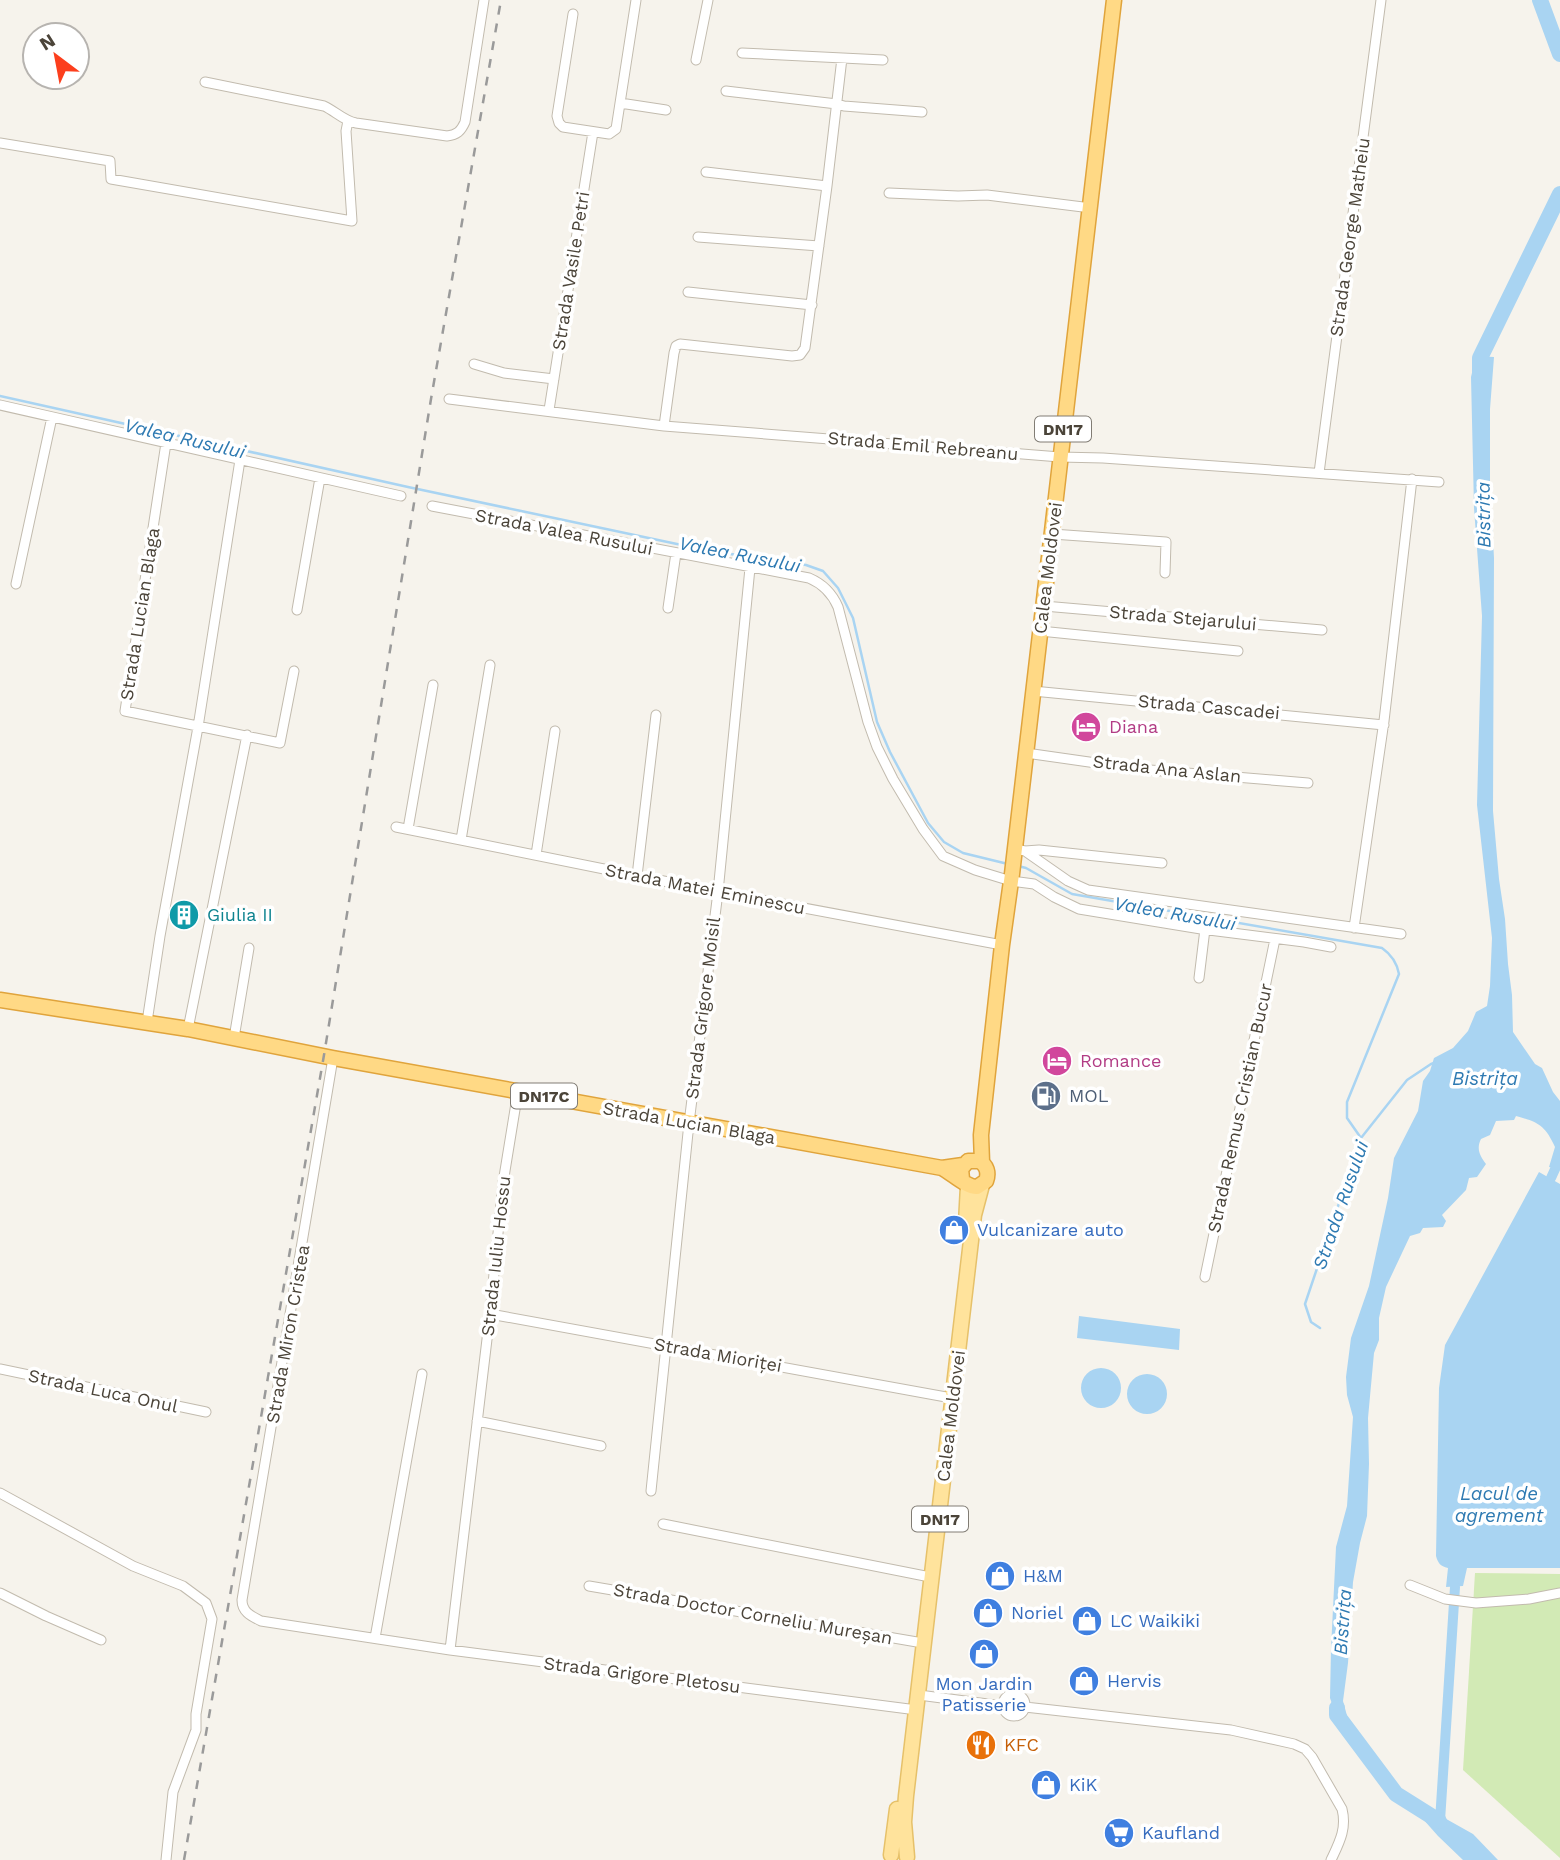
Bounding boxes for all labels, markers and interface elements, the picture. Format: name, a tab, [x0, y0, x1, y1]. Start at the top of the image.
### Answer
north arrow	[21, 21, 91, 91]
text: N	[35, 29, 59, 55]
street label: Strada George Matheiu	[1325, 136, 1374, 338]
street label: Strada Vasile Petri	[548, 190, 593, 352]
water label: Valea Rusului	[122, 413, 249, 464]
road number: DN17	[1035, 416, 1091, 442]
street label: Strada Emil Rebreanu	[827, 427, 1019, 464]
water label: Bistrița	[1471, 481, 1496, 548]
street label: Calea Moldovei	[1029, 501, 1066, 635]
street label: Strada Valea Rusului	[474, 504, 655, 559]
street label: Strada Lucian Blaga	[115, 526, 164, 702]
water label: Valea Rusului	[677, 531, 804, 578]
street label: Strada Stejarului	[1108, 601, 1258, 634]
street label: Strada Cascadei	[1137, 690, 1281, 723]
hotel icon: Diana	[1069, 710, 1103, 744]
place label: Diana	[1109, 716, 1158, 737]
street label: Strada Ana Aslan	[1092, 750, 1242, 787]
street label: Strada Matei Eminescu	[603, 859, 807, 918]
water label: Valea Rusului	[1112, 891, 1239, 936]
building icon: Giulia II	[167, 898, 201, 932]
place label: Giulia II	[207, 904, 273, 925]
street label: Strada Grigore Moisil	[681, 915, 724, 1100]
street label: Strada Remus Cristian Bucur	[1203, 981, 1276, 1235]
hotel icon: Romance	[1040, 1044, 1074, 1078]
place label: Romance	[1080, 1050, 1161, 1071]
water label: Bistrița	[1452, 1067, 1518, 1090]
fuel station icon: MOL	[1029, 1079, 1063, 1113]
road number: DN17C	[511, 1084, 577, 1108]
place label: MOL	[1069, 1085, 1109, 1106]
street label: Strada Lucian Blaga	[601, 1097, 777, 1148]
water label: Strada Rusului	[1308, 1137, 1374, 1273]
street label: Strada Iuliu Hossu	[477, 1175, 514, 1337]
shop icon: Vulcanizare auto	[937, 1213, 971, 1247]
place label: Vulcanizare auto	[977, 1219, 1124, 1240]
street label: Strada Miron Cristea	[261, 1243, 314, 1425]
street label: Strada Mioriței	[653, 1333, 784, 1376]
street label: Calea Moldovei	[932, 1349, 969, 1483]
street label: Strada Luca Onul	[26, 1364, 180, 1417]
water label: Lacul de agrement	[1455, 1482, 1544, 1527]
road number: DN17	[912, 1506, 968, 1532]
shop icon: H&M	[983, 1559, 1017, 1593]
place label: H&M	[1023, 1565, 1063, 1586]
street label: Strada Doctor Corneliu Mureșan	[612, 1579, 894, 1648]
water label: Bistrița	[1329, 1588, 1356, 1656]
shop icon: Noriel	[971, 1596, 1005, 1630]
place label: Noriel	[1011, 1602, 1063, 1623]
shop icon: LC Waikiki	[1070, 1604, 1104, 1638]
place label: LC Waikiki	[1110, 1610, 1200, 1631]
shop icon: Mon Jardin Patisserie	[967, 1637, 1001, 1671]
street label: Strada Grigore Pletosu	[542, 1652, 742, 1697]
shop icon: Hervis	[1067, 1664, 1101, 1698]
place label: Hervis	[1107, 1670, 1161, 1691]
place label: Mon Jardin Patisserie	[935, 1673, 1033, 1715]
restaurant icon: KFC	[964, 1728, 998, 1762]
place label: KFC	[1004, 1734, 1039, 1755]
shop icon: KiK	[1029, 1768, 1063, 1802]
place label: KiK	[1069, 1774, 1098, 1795]
supermarket icon: Kaufland	[1102, 1816, 1136, 1850]
place label: Kaufland	[1142, 1822, 1220, 1843]

